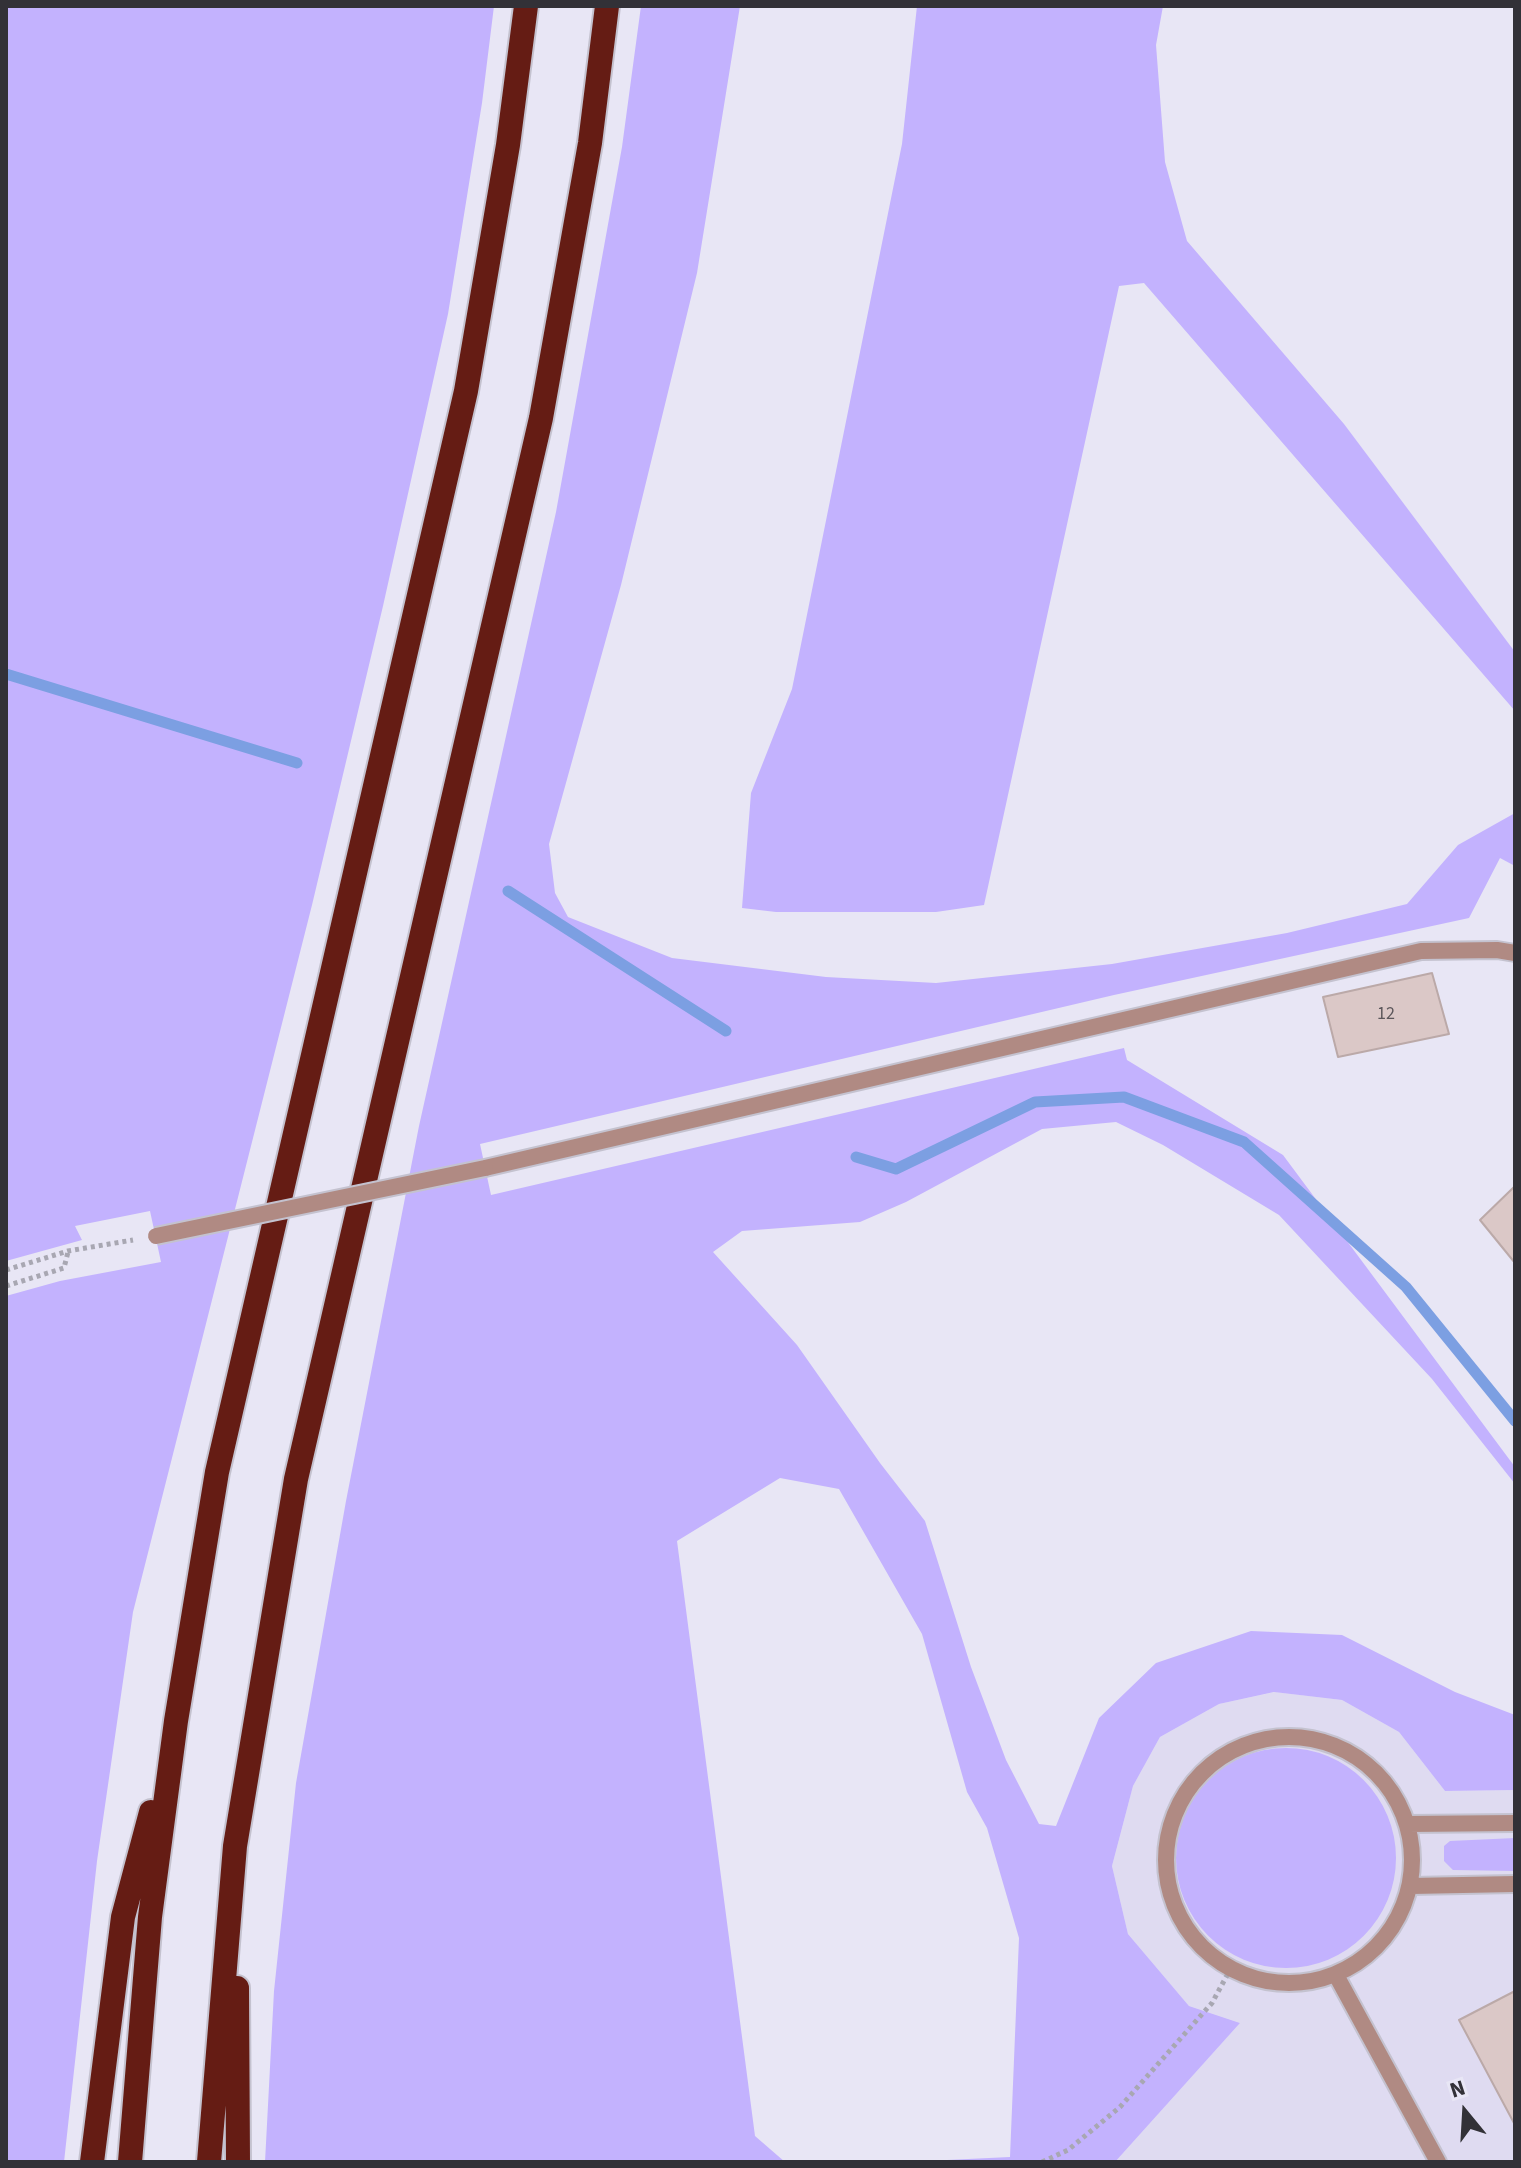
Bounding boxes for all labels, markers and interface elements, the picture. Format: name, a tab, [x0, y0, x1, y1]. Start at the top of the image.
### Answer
house number: 12	[1377, 1004, 1395, 1026]
north arrow	[1425, 2072, 1505, 2152]
text: N	[1446, 2072, 1469, 2107]

